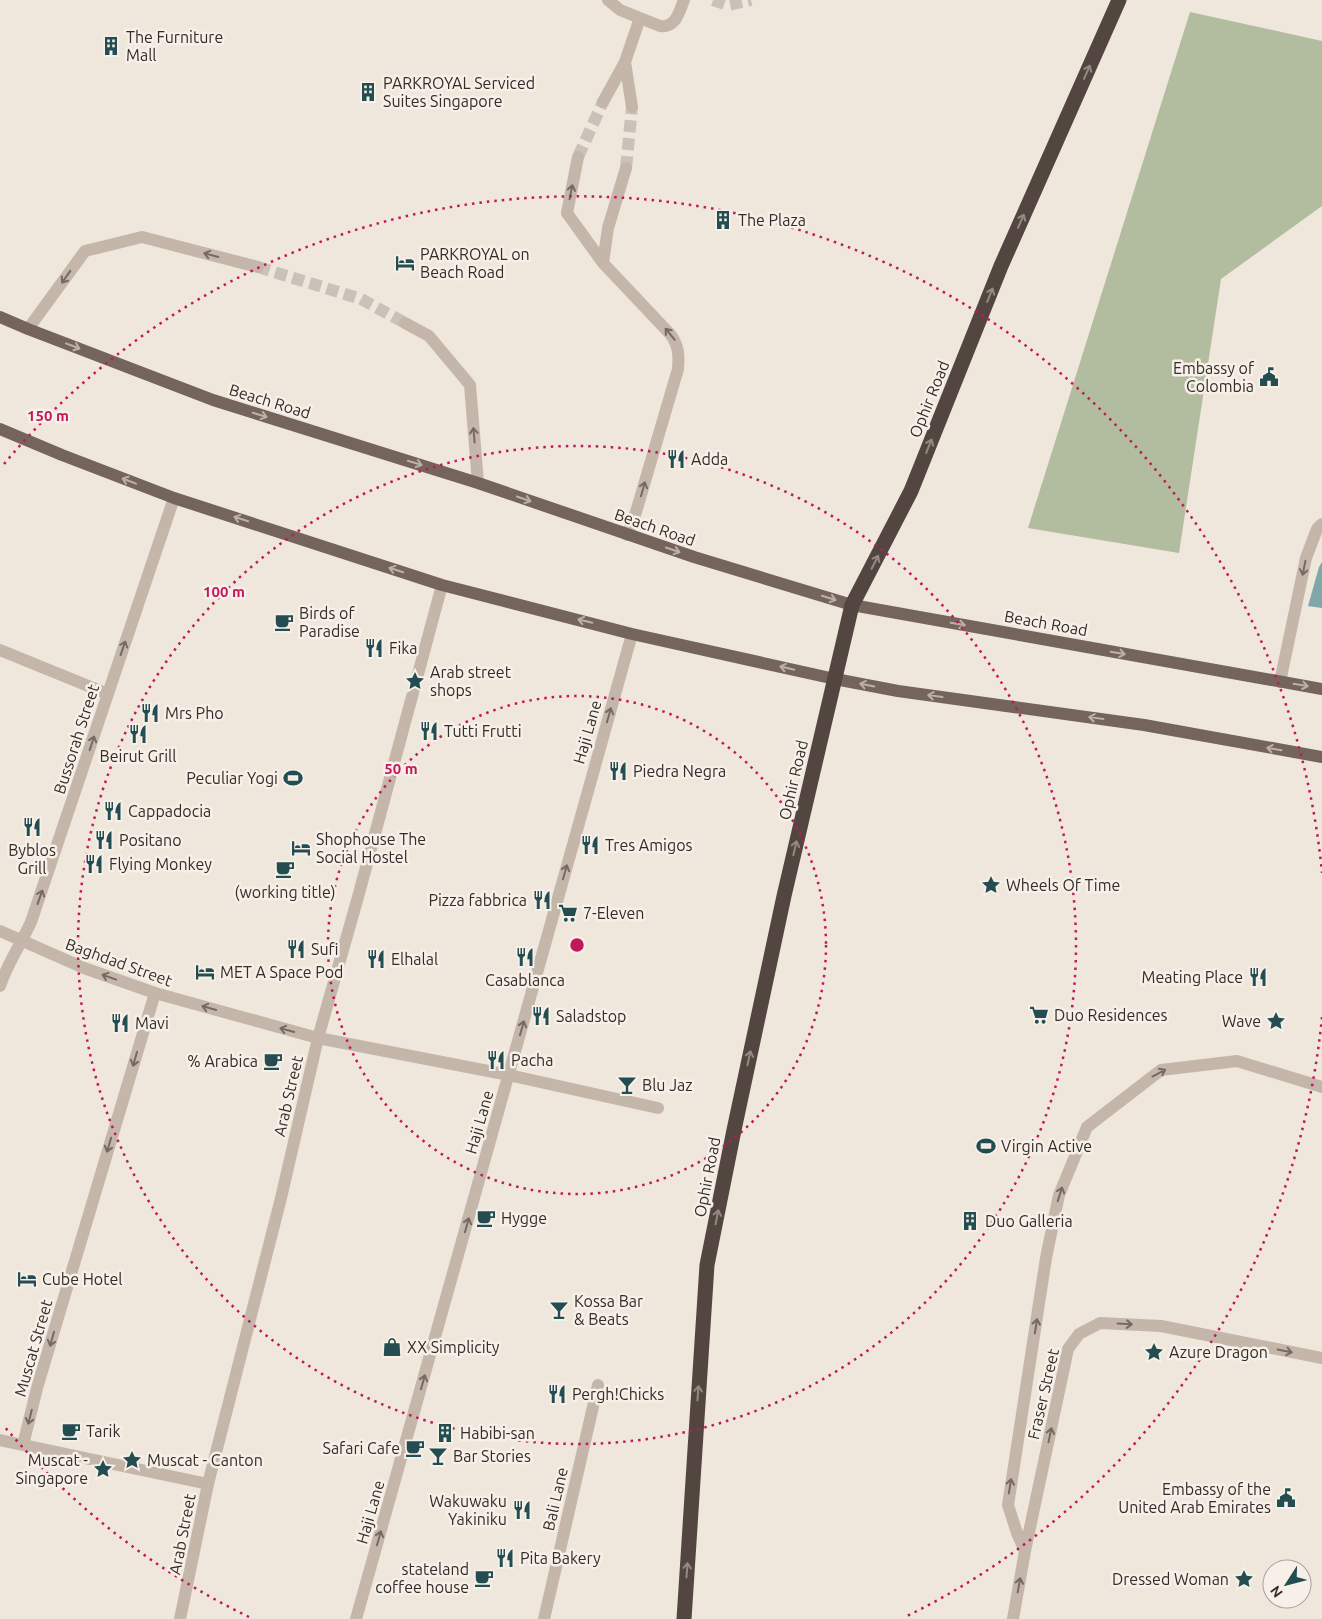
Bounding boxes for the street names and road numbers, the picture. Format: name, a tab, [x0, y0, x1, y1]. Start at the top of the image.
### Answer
street label: Ophir Road	[905, 358, 953, 440]
street label: Beach Road	[227, 380, 313, 422]
street label: Beach Road	[612, 505, 698, 549]
street label: Beach Road	[1003, 607, 1089, 639]
street label: Bussorah Street	[50, 681, 102, 796]
street label: Haji Lane	[569, 698, 605, 766]
street label: Ophir Road	[775, 738, 811, 822]
street label: Baghdad Street	[63, 934, 175, 990]
street label: Arab Street	[270, 1053, 306, 1138]
street label: Haji Lane	[461, 1088, 497, 1156]
street label: Ophir Road	[690, 1135, 724, 1219]
street label: Muscat Street	[11, 1297, 56, 1399]
street label: Fraser Street	[1024, 1346, 1062, 1441]
street label: Bali Lane	[539, 1466, 571, 1532]
street label: Haji Lane	[352, 1478, 388, 1546]
street label: Arab Street	[165, 1491, 199, 1576]

